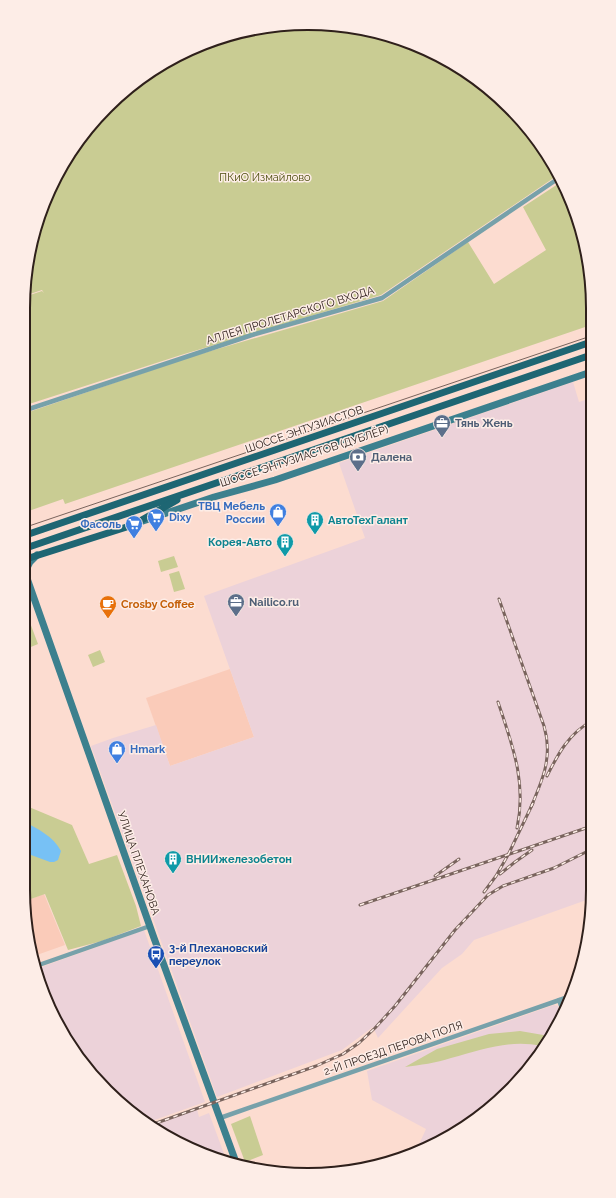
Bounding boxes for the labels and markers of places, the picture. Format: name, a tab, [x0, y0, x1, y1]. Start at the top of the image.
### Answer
office icon: Тянь Жень	[432, 413, 452, 438]
place label: Тянь Жень	[455, 417, 513, 430]
bank icon: Далена	[348, 447, 368, 472]
place label: Далена	[371, 451, 412, 464]
place label: ТВЦ Мебель России	[198, 500, 265, 526]
shop icon: ТВЦ Мебель России	[268, 502, 288, 527]
supermarket icon: Dixy	[146, 507, 166, 532]
building icon: АвтоТехГалант	[305, 510, 325, 535]
place label: Dixy	[169, 511, 192, 524]
supermarket icon: Фасоль	[124, 514, 144, 539]
place label: АвтоТехГалант	[328, 514, 409, 527]
place label: Фасоль	[80, 518, 121, 531]
building icon: Корея-Авто	[275, 532, 295, 557]
place label: Корея-Авто	[208, 536, 272, 549]
office icon: Nailico.ru	[226, 592, 246, 617]
cafe icon: Crosby Coffee	[98, 594, 118, 619]
place label: Nailico.ru	[249, 596, 299, 609]
place label: Crosby Coffee	[121, 598, 195, 611]
shop icon: Hmark	[107, 739, 127, 764]
place label: Hmark	[130, 743, 166, 756]
building icon: ВНИИжелезобетон	[163, 849, 183, 874]
place label: ВНИИжелезобетон	[186, 853, 292, 866]
place label: 3-й Плехановский переулок	[169, 942, 268, 968]
bus stop icon: 3-й Плехановский переулок	[146, 944, 166, 969]

